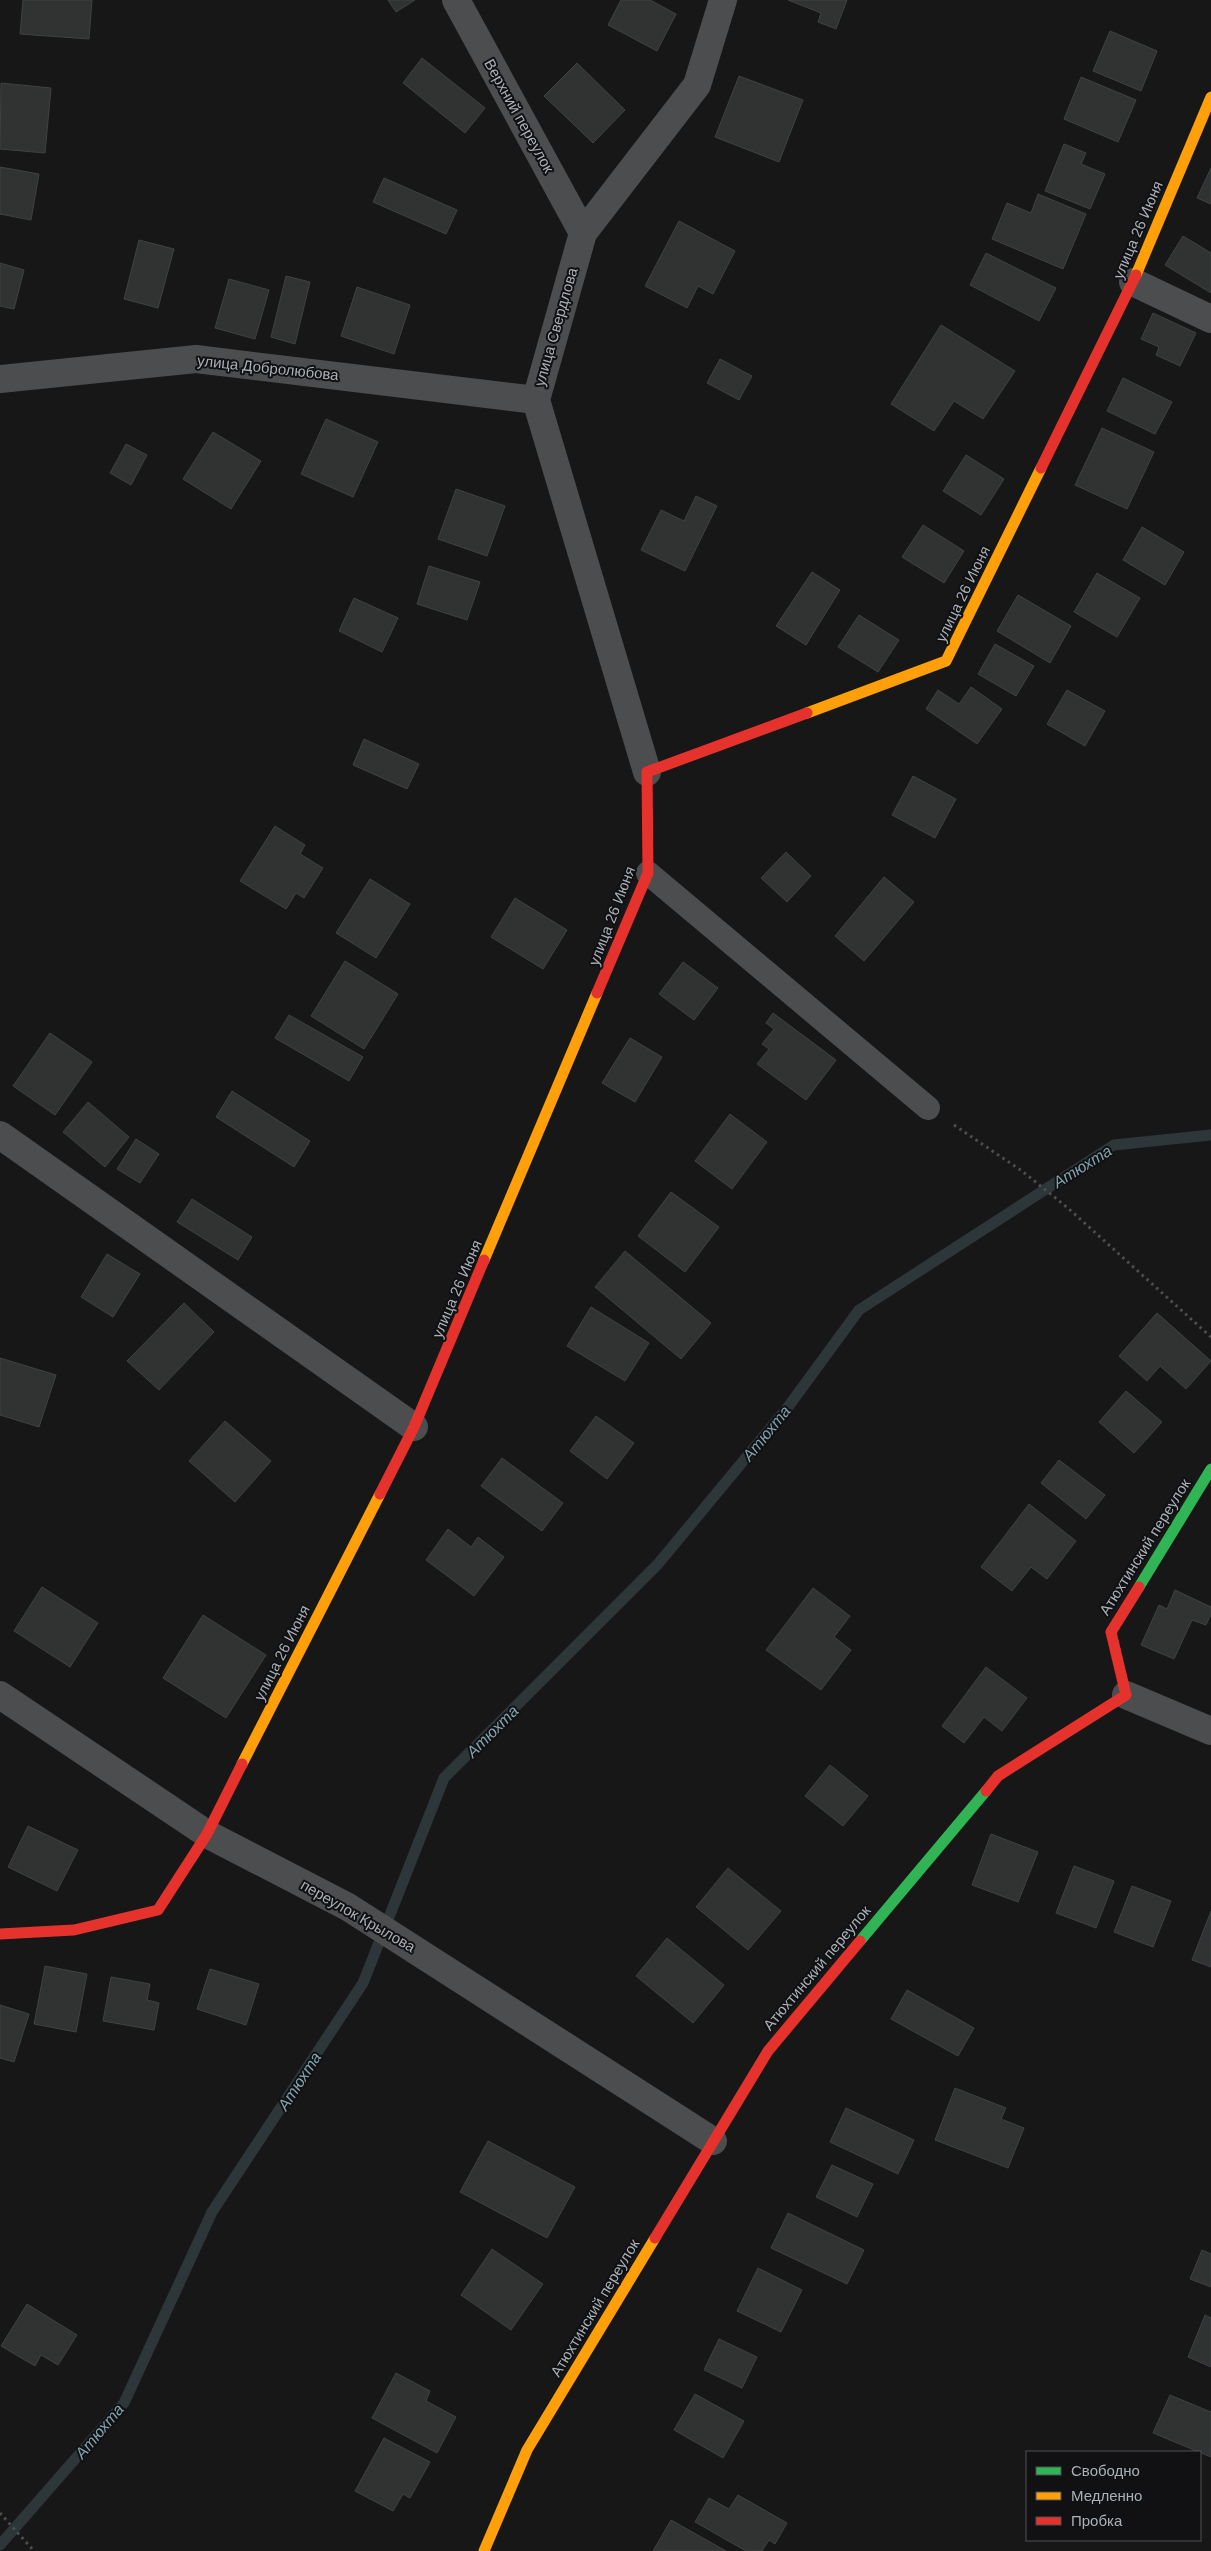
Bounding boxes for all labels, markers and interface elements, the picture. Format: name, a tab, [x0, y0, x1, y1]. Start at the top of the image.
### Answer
street label: Верхний переулок	[481, 56, 558, 176]
street label: улица 26 Июня	[1109, 178, 1166, 281]
street label: улица Свердлова	[530, 265, 581, 388]
street label: улица Добролюбова	[196, 352, 340, 383]
street label: улица 26 Июня	[932, 543, 993, 645]
street label: улица 26 Июня	[585, 864, 638, 968]
water label: Атюхта	[1049, 1142, 1115, 1192]
street label: улица 26 Июня	[428, 1237, 485, 1340]
water label: Атюхта	[739, 1402, 794, 1465]
street label: Атюхтинский переулок	[1096, 1475, 1194, 1618]
street label: улица 26 Июня	[250, 1602, 313, 1703]
water label: Атюхта	[462, 1702, 522, 1761]
street label: переулок Крылова	[298, 1876, 419, 1956]
street label: Атюхтинский переулок	[759, 1902, 874, 2033]
water label: Атюхта	[274, 2049, 324, 2114]
street label: Атюхтинский переулок	[547, 2236, 643, 2380]
water label: Атюхта	[71, 2401, 127, 2463]
legend	[1026, 2451, 1201, 2541]
text: Свободно	[1071, 2462, 1140, 2479]
text: Медленно	[1071, 2487, 1142, 2504]
text: Пробка	[1071, 2512, 1123, 2529]

